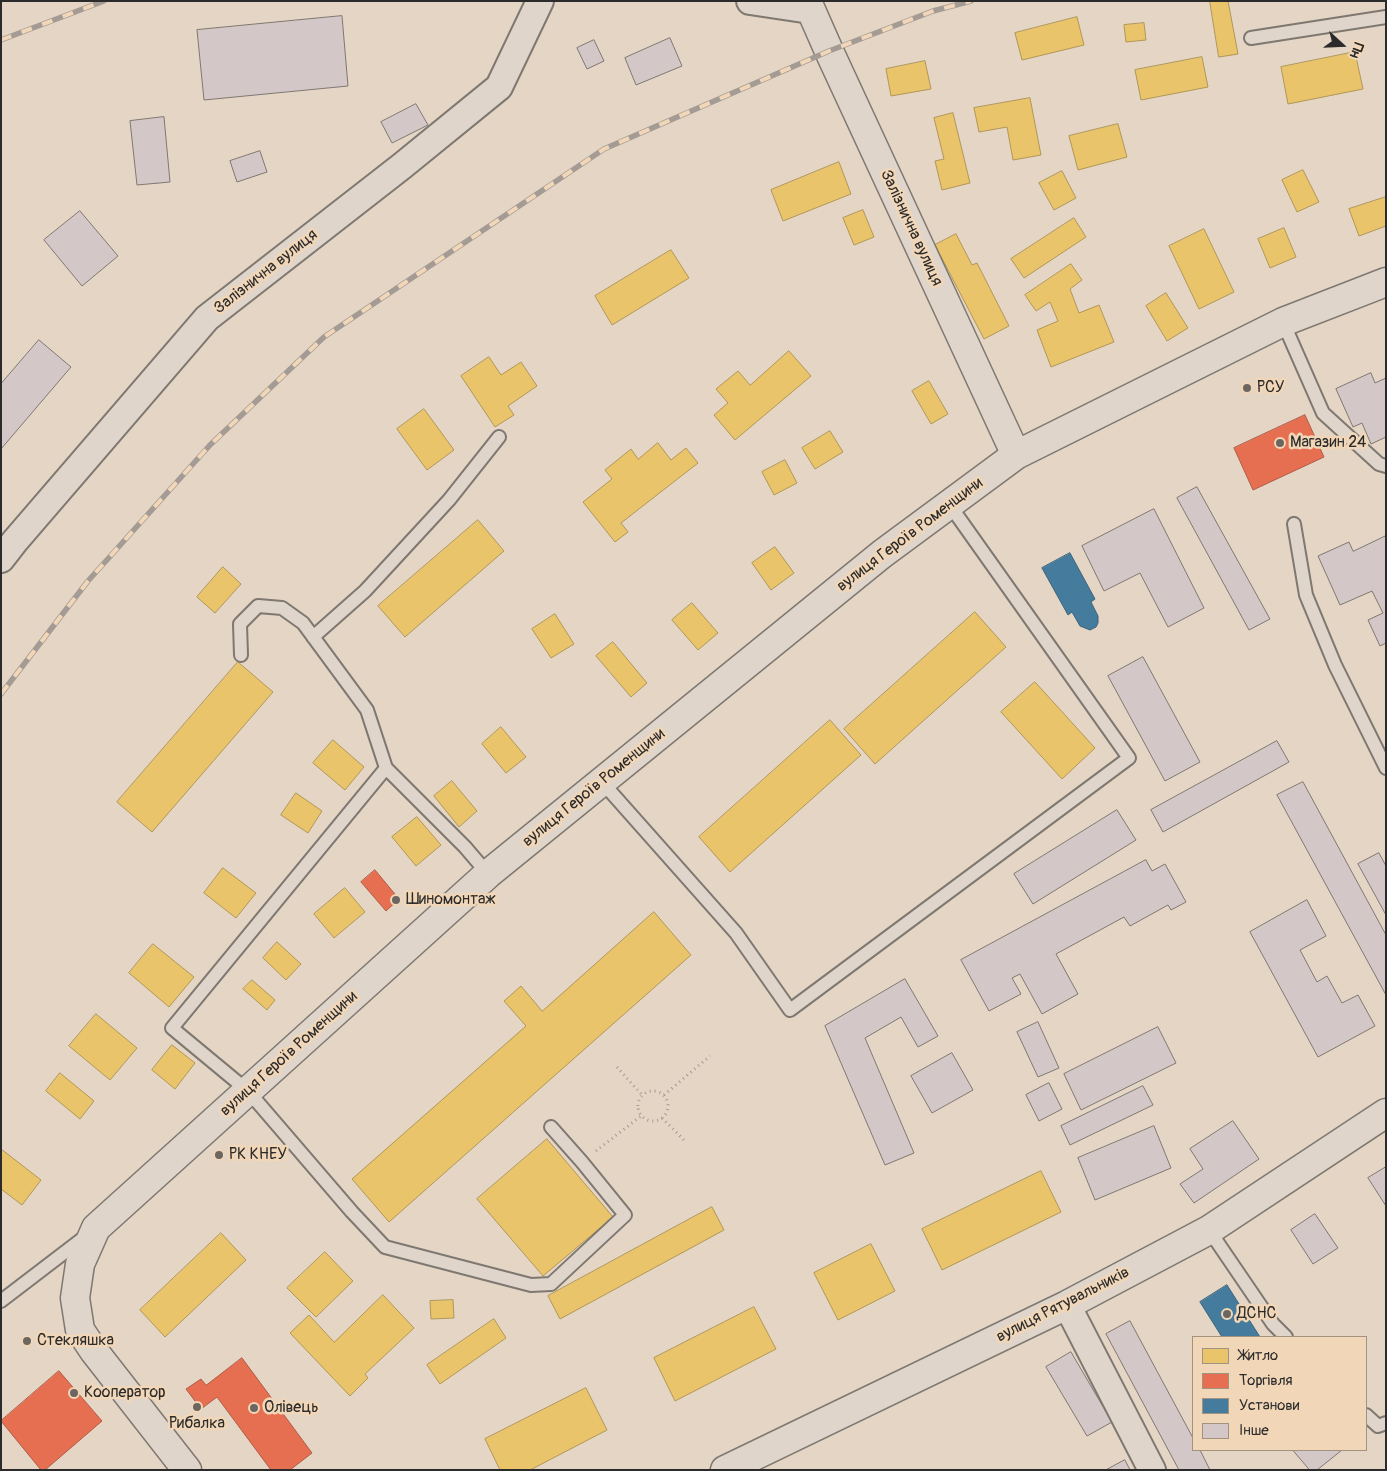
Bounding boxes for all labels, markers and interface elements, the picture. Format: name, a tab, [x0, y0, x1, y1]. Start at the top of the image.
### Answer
north arrow	[1317, 20, 1367, 70]
text: Пн	[1346, 40, 1367, 60]
street label: Залізнична вулиця	[876, 167, 946, 289]
street label: Залізнична вулиця	[210, 226, 322, 318]
place label: РСУ	[1257, 378, 1284, 398]
marker: РСУ	[1241, 382, 1253, 394]
place label: Магазин 24	[1290, 433, 1366, 453]
marker: Магазин 24	[1274, 437, 1286, 449]
street label: вулиця Героїв Роменщини	[833, 474, 987, 596]
street label: вулиця Героїв Роменщини	[519, 725, 669, 851]
place label: Шиномонтаж	[406, 890, 496, 910]
marker: Шиномонтаж	[390, 894, 402, 906]
street label: вулиця Героїв Роменщини	[216, 987, 362, 1121]
place label: РК КНЕУ	[229, 1145, 287, 1165]
marker: РК КНЕУ	[213, 1149, 225, 1161]
street label: вулиця Рятувальників	[993, 1263, 1133, 1347]
place label: ДСНС	[1237, 1304, 1276, 1324]
marker: ДСНС	[1221, 1308, 1233, 1320]
place label: Стекляшка	[37, 1331, 114, 1351]
marker: Стекляшка	[21, 1335, 33, 1347]
legend	[1192, 1336, 1367, 1451]
text: Житло	[1239, 1346, 1278, 1365]
text: Торгівля	[1239, 1371, 1293, 1390]
place label: Кооператор	[84, 1383, 166, 1403]
marker: Кооператор	[68, 1387, 80, 1399]
text: Установи	[1239, 1396, 1299, 1415]
place label: Олівець	[264, 1398, 319, 1418]
marker: Рибалка	[191, 1401, 203, 1413]
marker: Олівець	[248, 1402, 260, 1414]
place label: Рибалка	[169, 1414, 225, 1434]
text: Інше	[1239, 1421, 1269, 1440]

